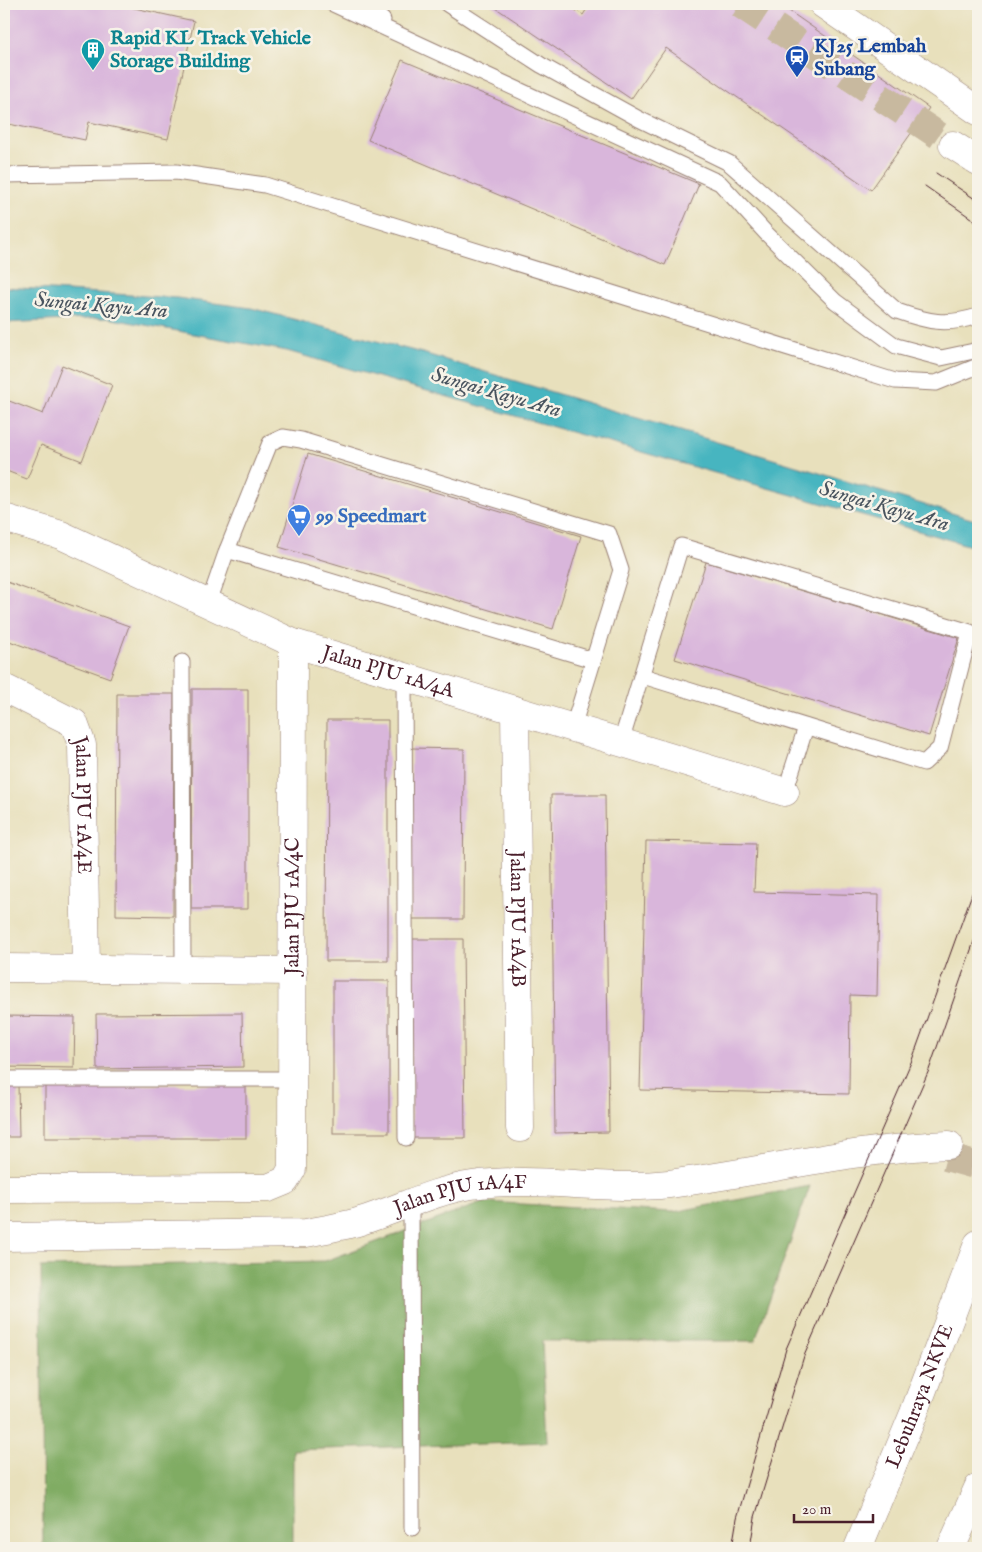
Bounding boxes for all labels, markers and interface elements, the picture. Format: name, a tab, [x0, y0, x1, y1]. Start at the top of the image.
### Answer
place label: Rapid KL Track Vehicle Storage Building	[110, 26, 312, 74]
place label: KJ25 Lembah Subang	[814, 34, 927, 82]
building icon: Rapid KL Track Vehicle Storage Building	[80, 37, 106, 71]
station icon: KJ25 Lembah Subang	[784, 44, 810, 78]
water label: Sungai Kayu Ara	[33, 287, 169, 325]
water label: Sungai Kayu Ara	[428, 362, 564, 424]
water label: Sungai Kayu Ara	[816, 476, 952, 538]
supermarket icon: 99 Speedmart	[286, 503, 312, 537]
place label: 99 Speedmart	[315, 504, 426, 529]
street label: Jalan PJU 1A/4A	[317, 640, 458, 704]
street label: Jalan PJU 1A/4E	[67, 731, 97, 874]
street label: Jalan PJU 1A/4C	[280, 837, 305, 977]
street label: Jalan PJU 1A/4B	[504, 849, 531, 987]
street label: Jalan PJU 1A/4F	[388, 1170, 527, 1221]
street label: Lebuhraya NKVE	[880, 1321, 959, 1472]
scale bar	[794, 1492, 873, 1524]
text: 20 m	[802, 1500, 832, 1519]

